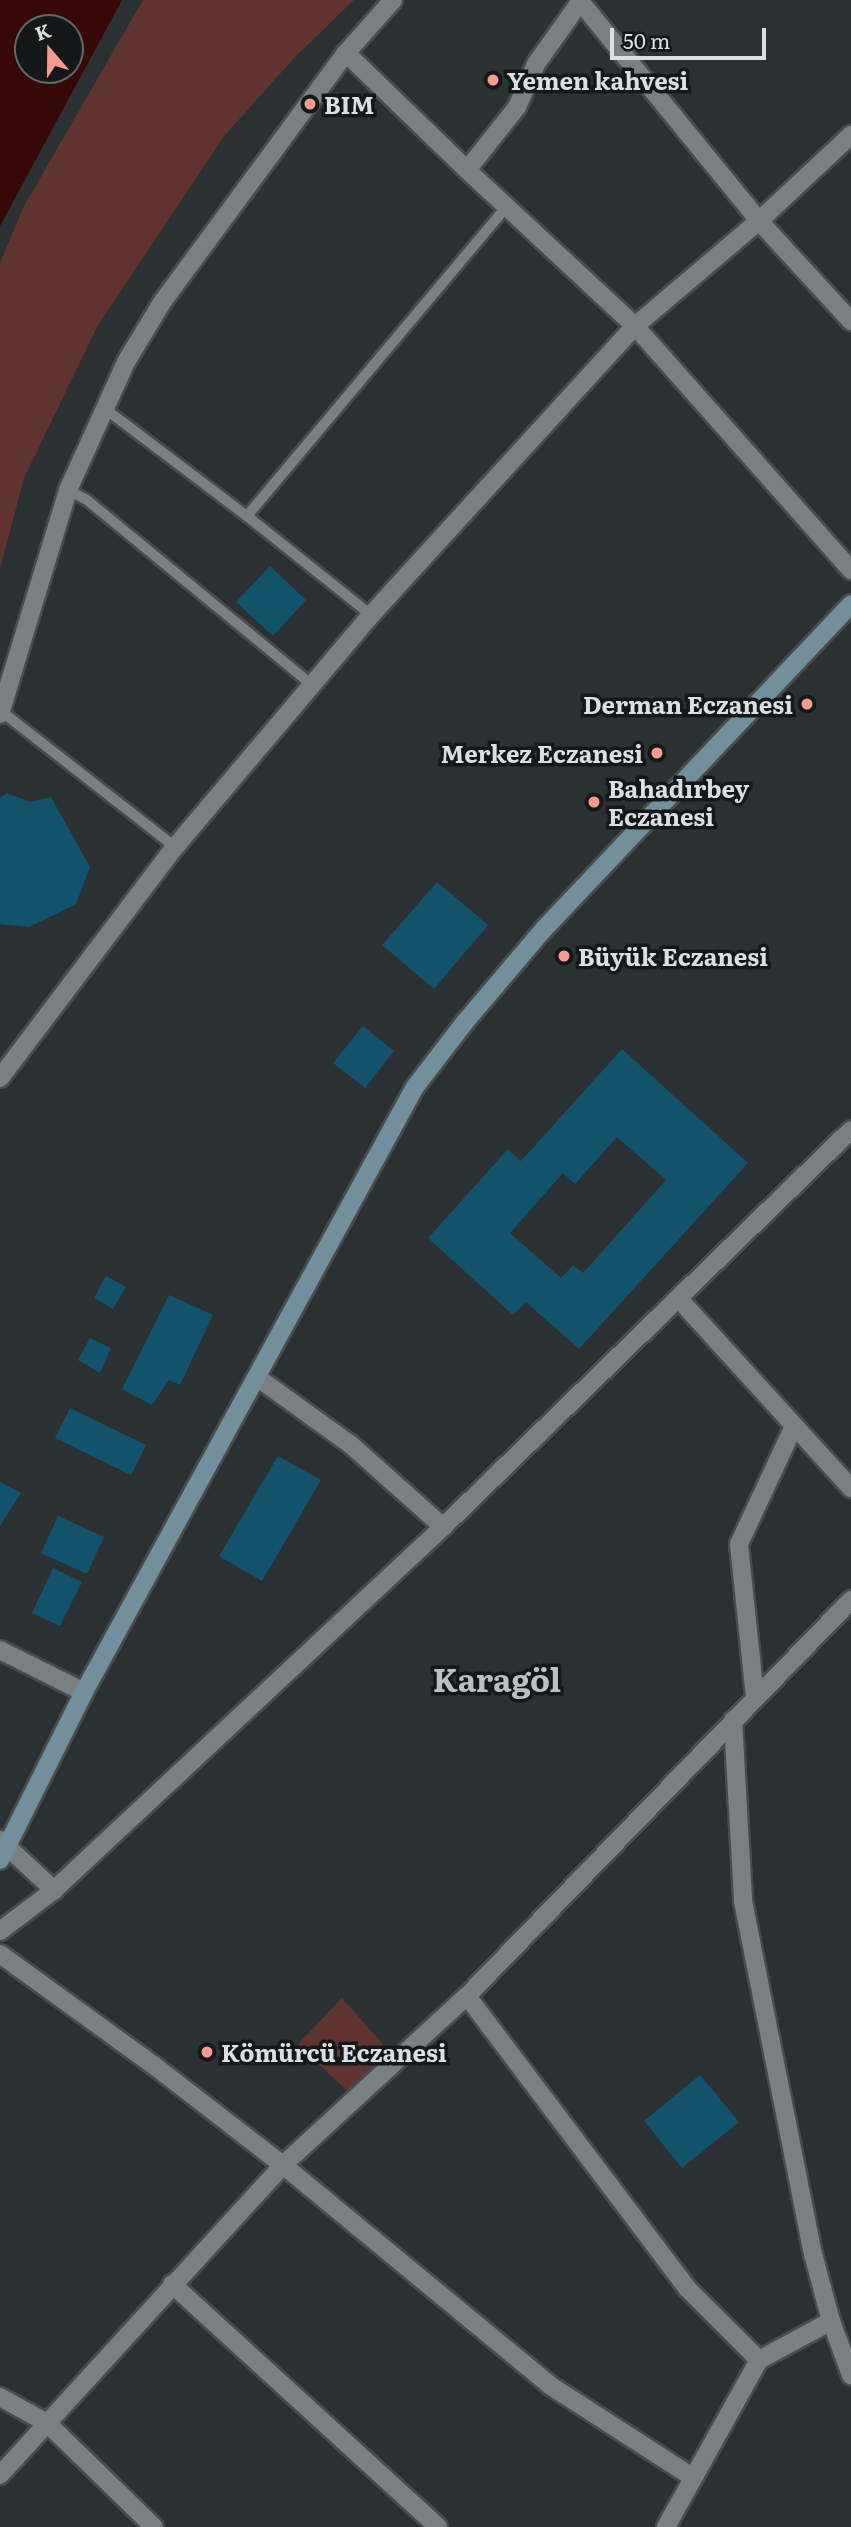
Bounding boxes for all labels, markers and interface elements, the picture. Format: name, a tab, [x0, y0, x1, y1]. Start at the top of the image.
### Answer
north arrow	[14, 14, 84, 84]
scale bar	[613, 14, 769, 58]
text: K	[31, 15, 54, 47]
text: 50 m	[623, 24, 670, 55]
place label: Yemen kahvesi	[507, 66, 688, 94]
marker: Yemen kahvesi	[485, 72, 501, 88]
place label: BIM	[324, 90, 374, 118]
marker: BIM	[302, 96, 318, 112]
place label: Derman Eczanesi	[583, 690, 793, 718]
marker: Derman Eczanesi	[799, 696, 815, 712]
place label: Merkez Eczanesi	[441, 739, 643, 767]
marker: Merkez Eczanesi	[649, 745, 665, 761]
place label: Bahadırbey Eczanesi	[608, 774, 749, 830]
marker: Bahadırbey Eczanesi	[586, 794, 602, 810]
place label: Büyük Eczanesi	[578, 942, 768, 970]
marker: Büyük Eczanesi	[556, 948, 572, 964]
district label: Karagöl	[433, 1659, 561, 1697]
place label: Kömürcü Eczanesi	[221, 2038, 447, 2066]
marker: Kömürcü Eczanesi	[199, 2044, 215, 2060]

